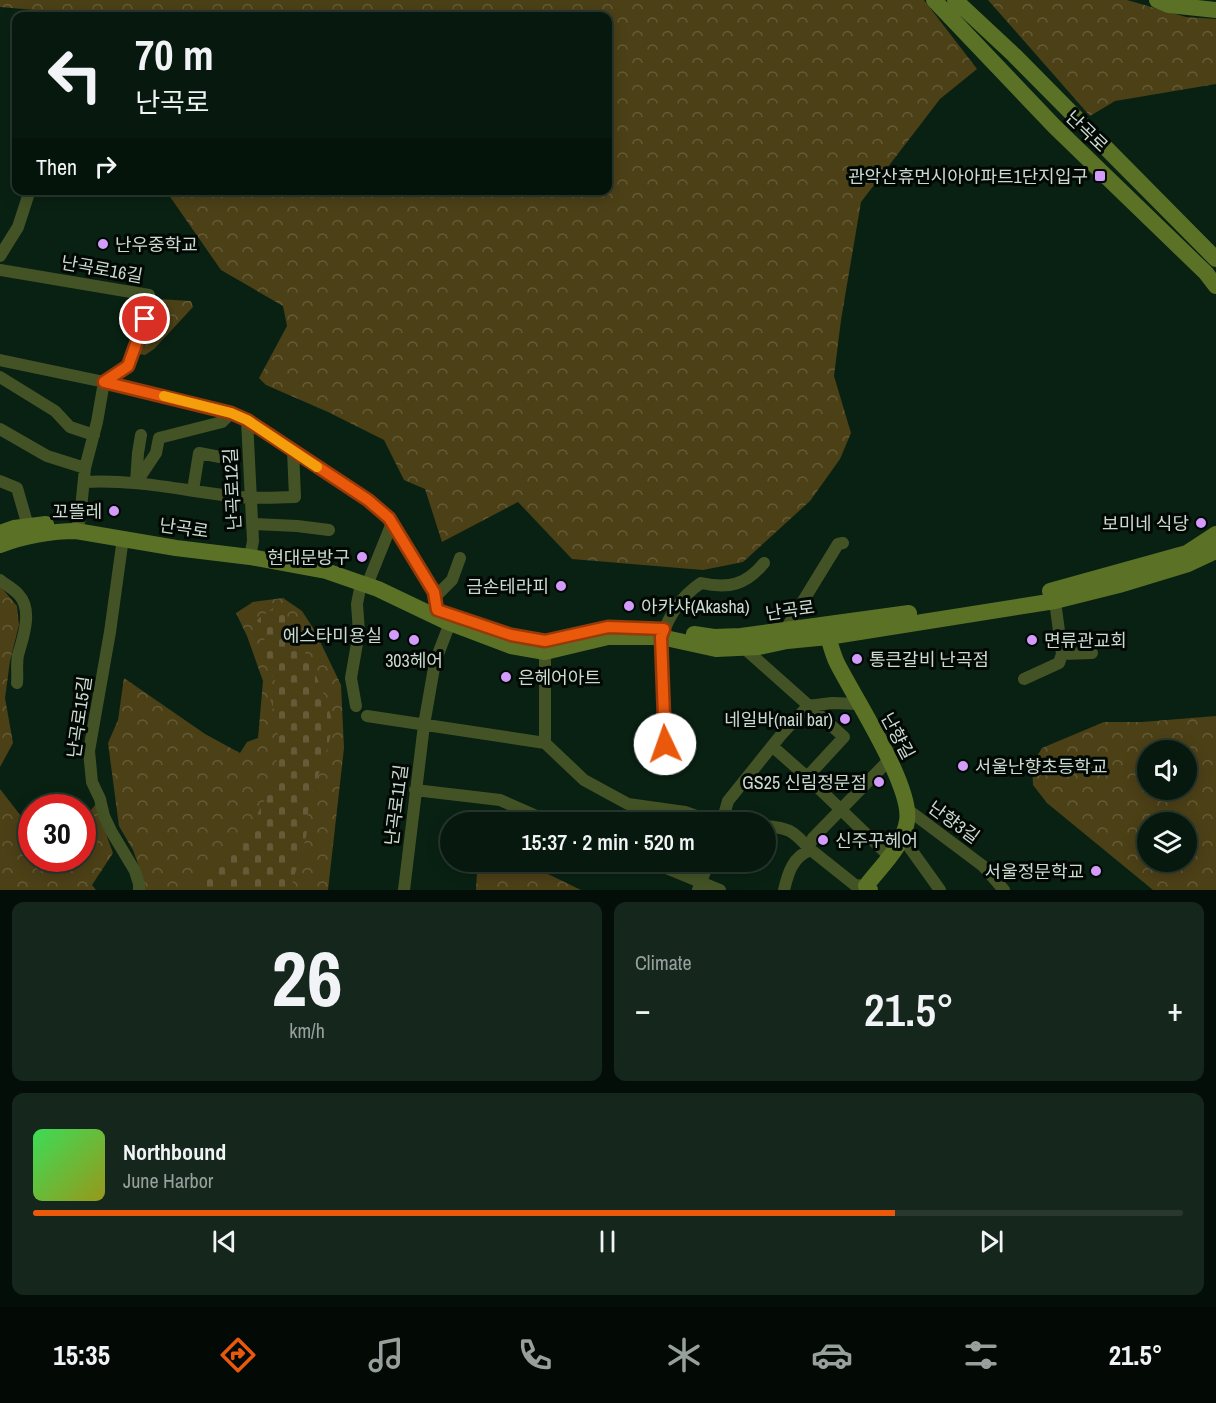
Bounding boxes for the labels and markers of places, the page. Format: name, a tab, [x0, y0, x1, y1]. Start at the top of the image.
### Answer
place label: 관악산휴먼시아아파트1단지입구	[848, 164, 1088, 189]
marker: 관악산휴먼시아아파트1단지입구	[1093, 169, 1107, 183]
place label: 난우중학교	[115, 232, 198, 257]
marker: 난우중학교	[96, 237, 110, 251]
pin	[119, 293, 170, 344]
place label: 꼬뜰레	[52, 499, 102, 524]
marker: 꼬뜰레	[107, 504, 121, 518]
place label: 보미네 식당	[1102, 511, 1189, 536]
marker: 보미네 식당	[1194, 516, 1208, 530]
place label: 현대문방구	[267, 545, 350, 570]
marker: 현대문방구	[355, 550, 369, 564]
place label: 금손테라피	[466, 574, 549, 599]
marker: 금손테라피	[554, 579, 568, 593]
place label: 아카샤(Akasha)	[641, 594, 750, 619]
marker: 아카샤(Akasha)	[622, 599, 636, 613]
place label: 에스타미용실	[283, 623, 382, 648]
marker: 에스타미용실	[387, 628, 401, 642]
place label: 면류관교회	[1044, 628, 1127, 653]
marker: 303헤어	[407, 633, 421, 647]
marker: 면류관교회	[1025, 633, 1039, 647]
place label: 통큰갈비 난곡점	[869, 647, 989, 672]
place label: 303헤어	[385, 648, 443, 673]
marker: 통큰갈비 난곡점	[850, 652, 864, 666]
place label: 은헤어아트	[518, 665, 601, 690]
marker: 은헤어아트	[499, 670, 513, 684]
place label: 네일바(nail bar)	[724, 707, 833, 732]
marker: 네일바(nail bar)	[838, 712, 852, 726]
place label: 서울난향초등학교	[975, 754, 1107, 779]
marker: 서울난향초등학교	[956, 759, 970, 773]
place label: GS25 신림정문점	[742, 770, 867, 795]
marker: GS25 신림정문점	[872, 775, 886, 789]
place label: 신주꾸헤어	[835, 828, 918, 853]
marker: 신주꾸헤어	[816, 833, 830, 847]
place label: 서울정문학교	[985, 859, 1084, 884]
marker: 서울정문학교	[1089, 864, 1103, 878]

